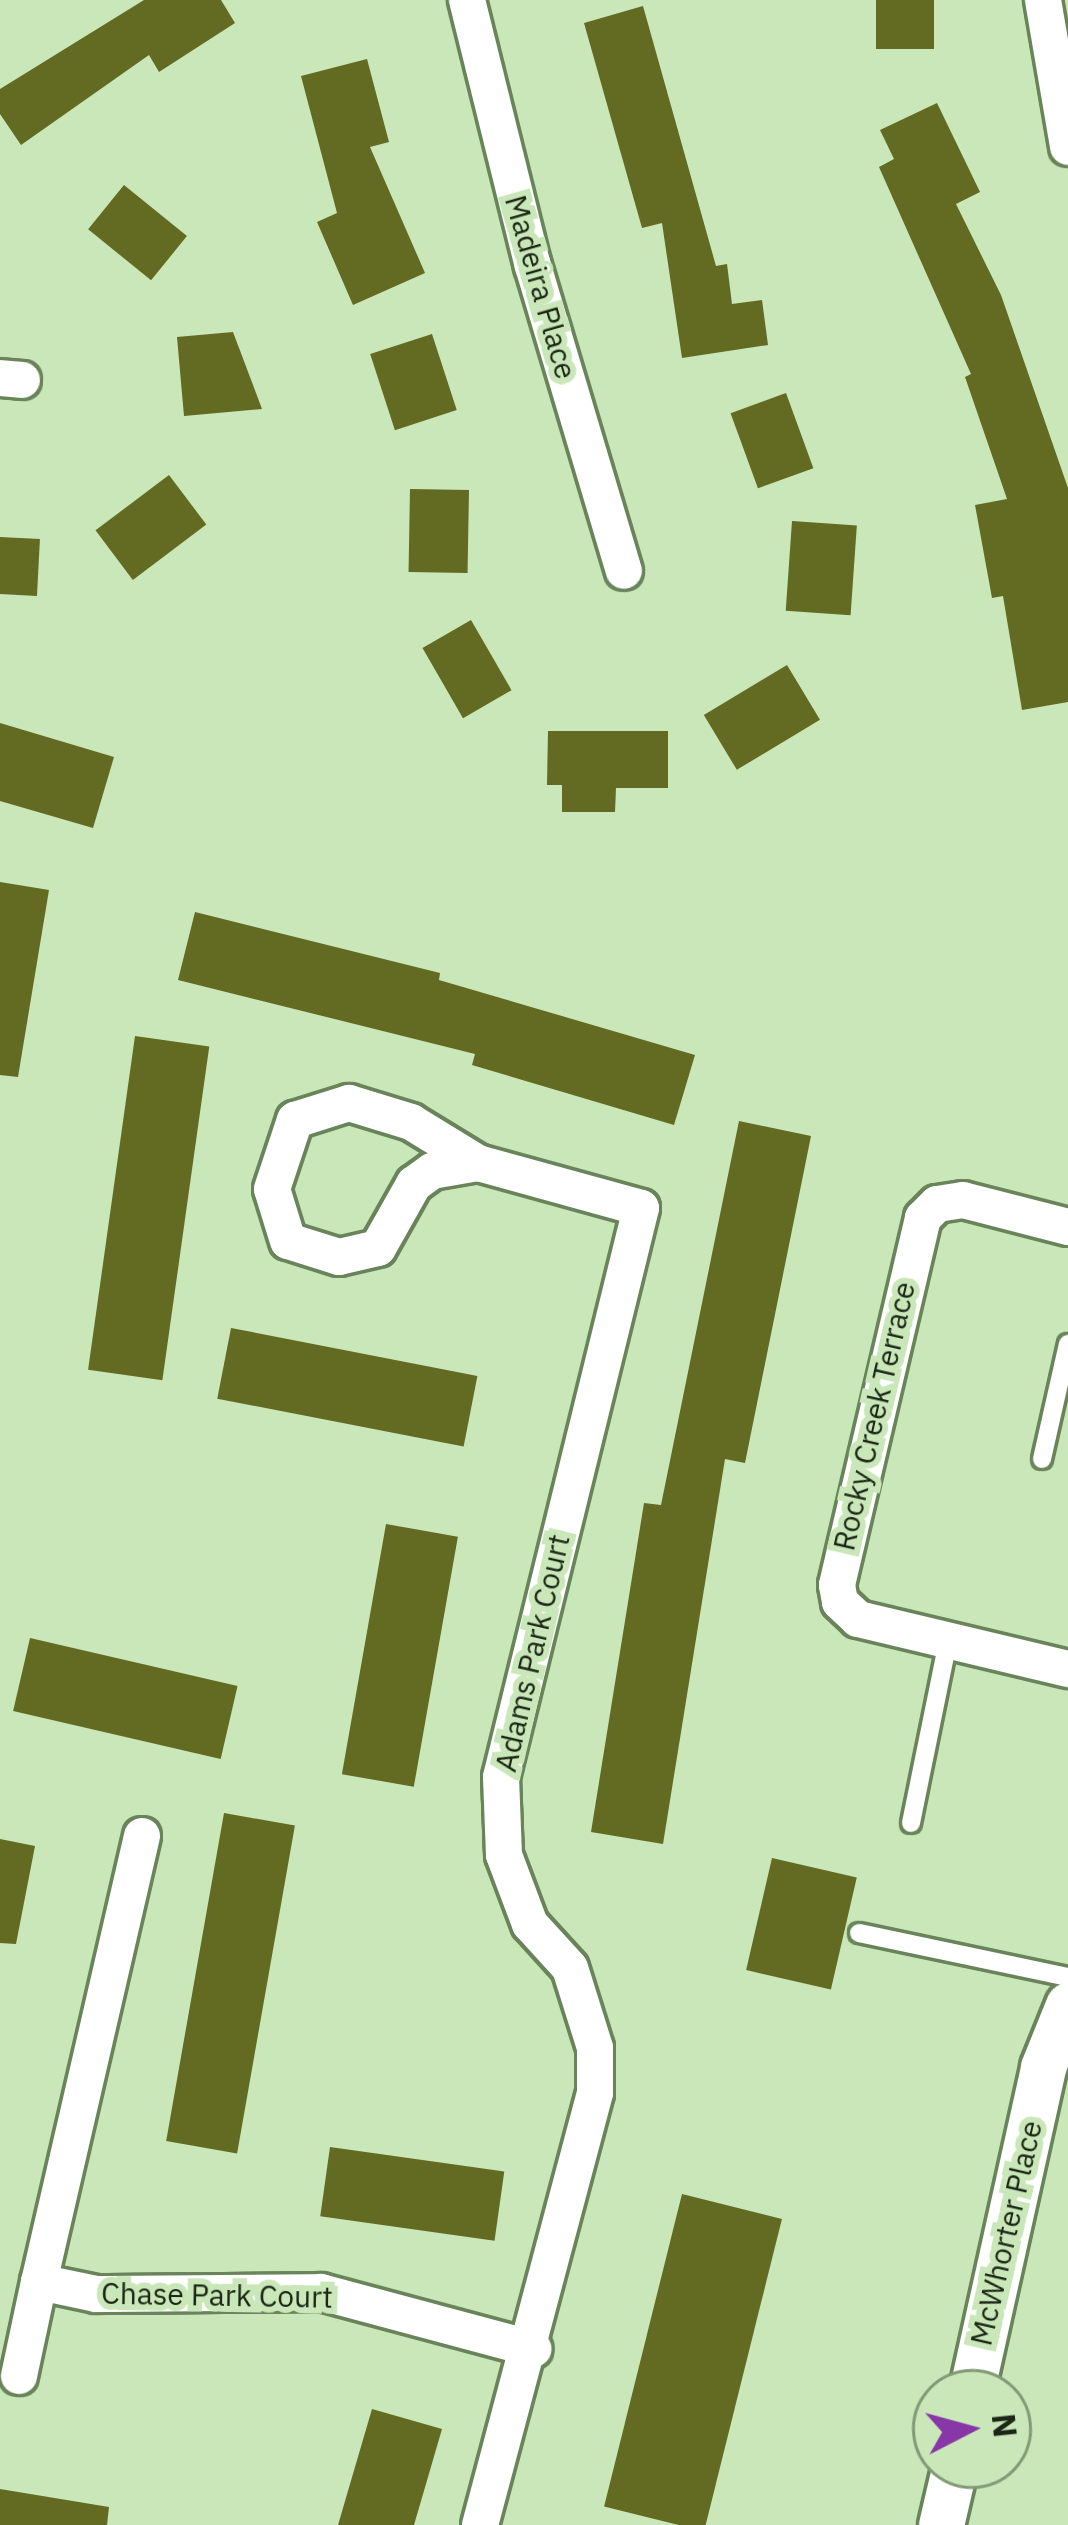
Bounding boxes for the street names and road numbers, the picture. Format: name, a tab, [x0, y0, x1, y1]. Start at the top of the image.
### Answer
street label: Madeira Place	[498, 191, 584, 383]
street label: Rocky Creek Terrace	[826, 1278, 922, 1554]
street label: Adams Park Court	[487, 1531, 577, 1775]
street label: McWhorter Place	[963, 2117, 1049, 2349]
street label: Chase Park Court	[101, 2275, 333, 2315]

